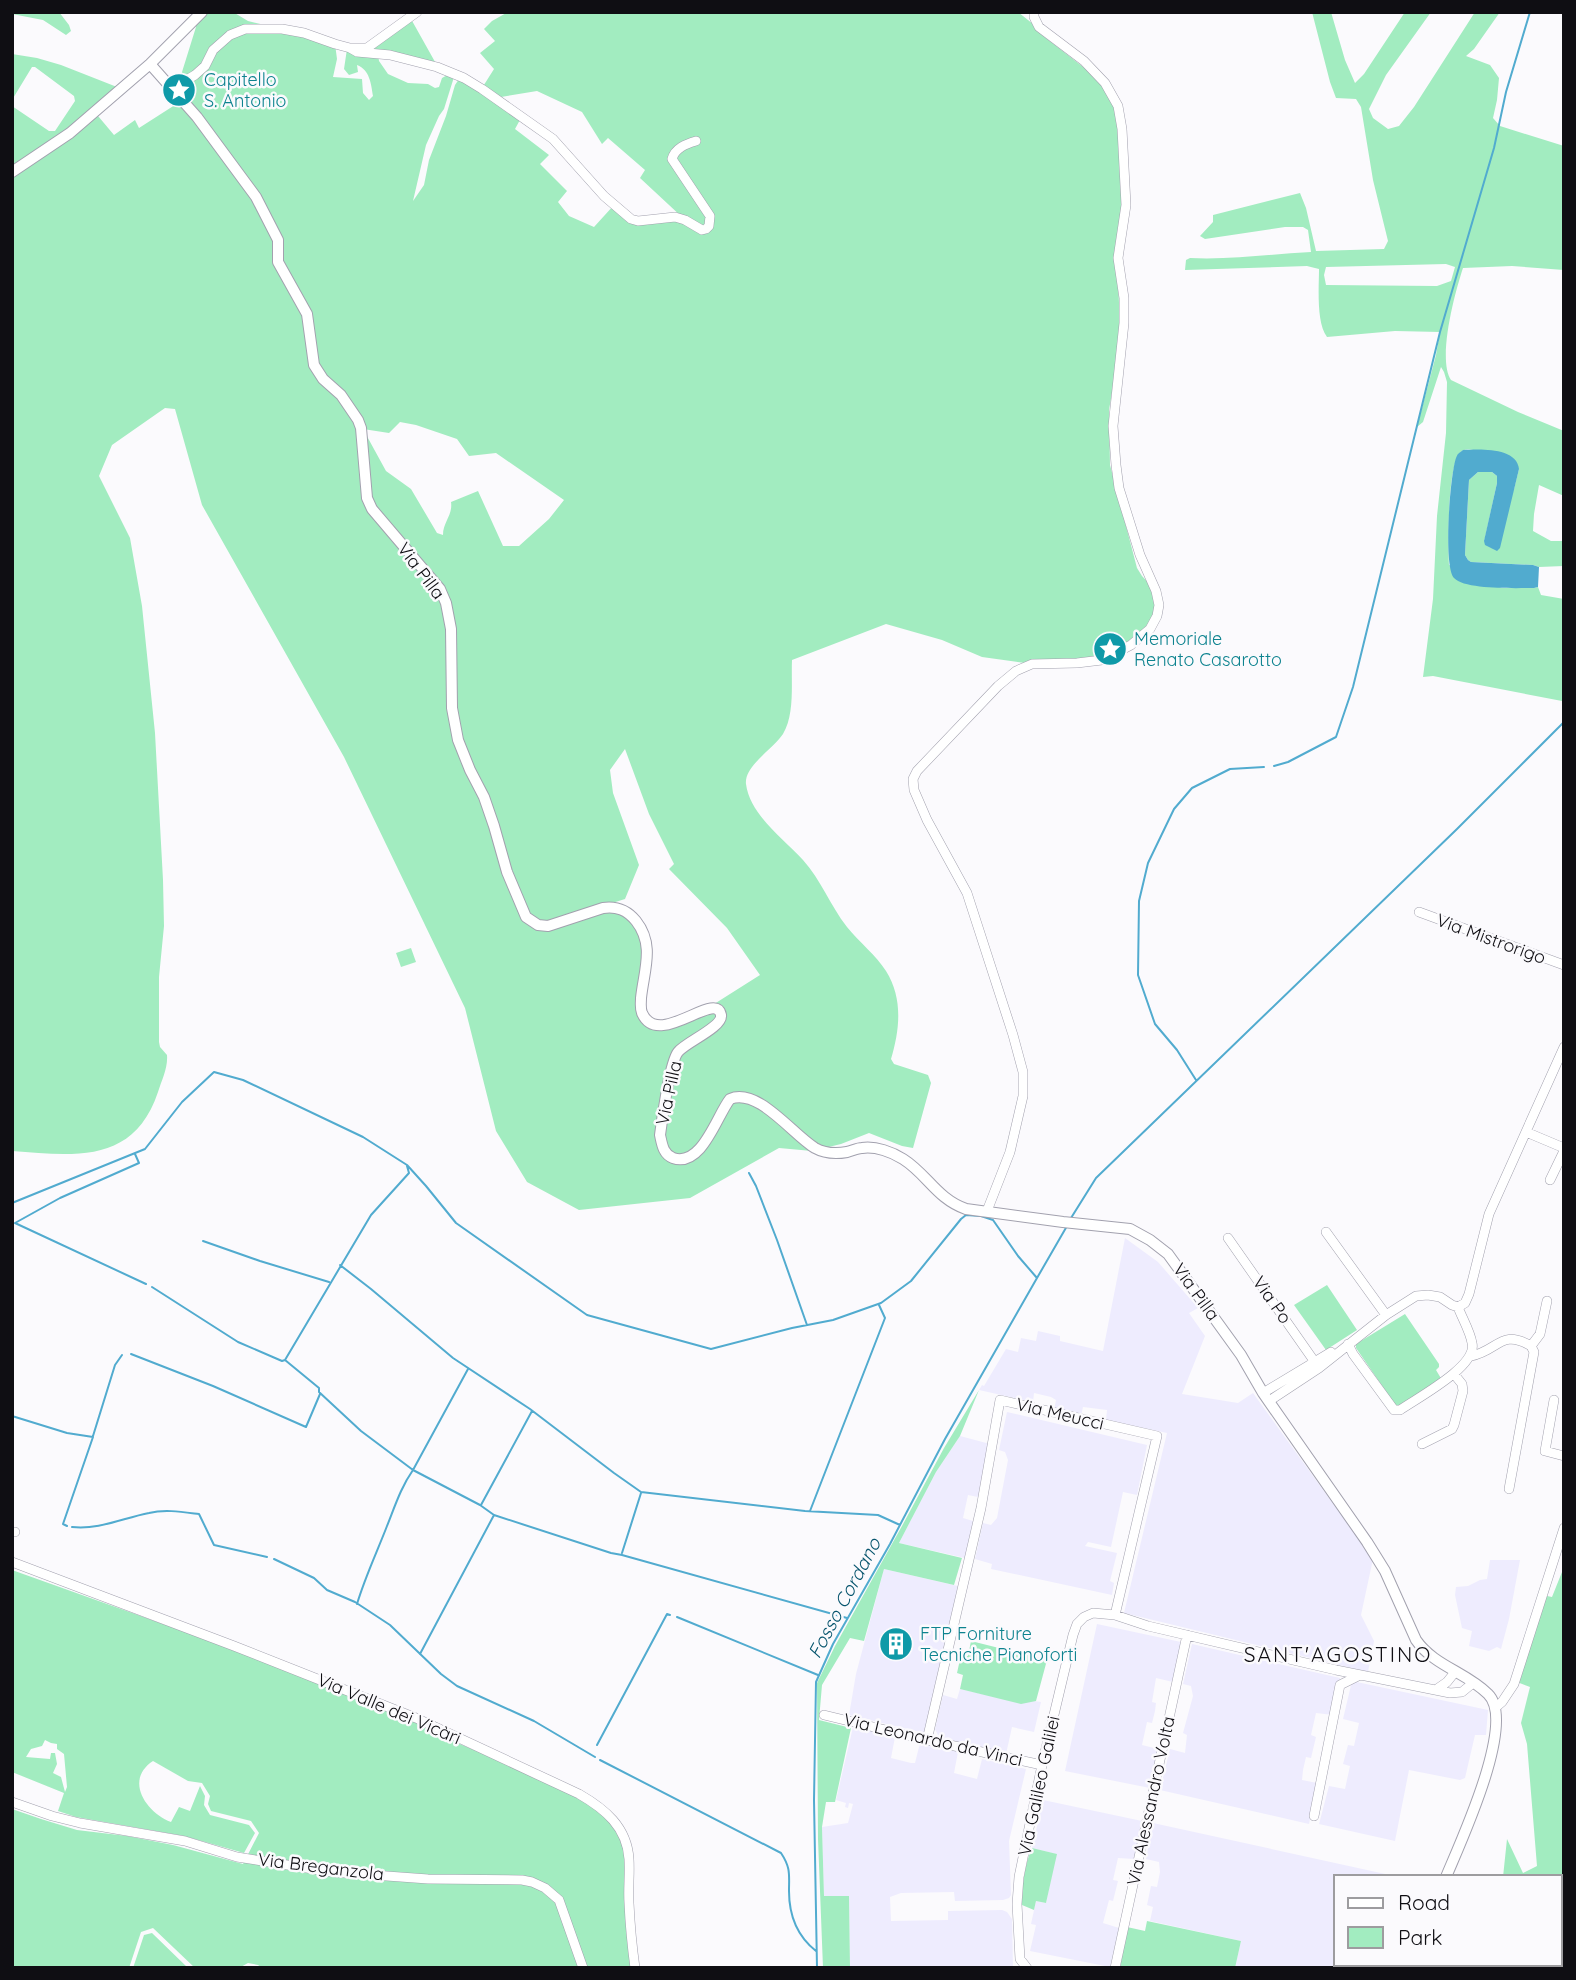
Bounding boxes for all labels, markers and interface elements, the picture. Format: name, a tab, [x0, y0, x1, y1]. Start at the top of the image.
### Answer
place label: Capitello S. Antonio	[204, 68, 286, 112]
place icon: Capitello S. Antonio	[160, 71, 198, 109]
street label: Via Pilla	[393, 538, 450, 604]
place label: Memoriale Renato Casarotto	[1134, 627, 1282, 671]
place icon: Memoriale Renato Casarotto	[1091, 630, 1129, 668]
street label: Via Mistrorigo	[1433, 908, 1549, 969]
street label: Via Pilla	[650, 1059, 687, 1127]
street label: Via Pilla	[1168, 1258, 1225, 1325]
street label: Via Po	[1248, 1271, 1297, 1328]
street label: Via Meucci	[1014, 1392, 1106, 1435]
water label: Fosso Cordano	[802, 1532, 886, 1662]
place label: FTP Forniture Tecniche Pianoforti	[920, 1622, 1077, 1666]
building icon: FTP Forniture Tecniche Pianoforti	[877, 1625, 915, 1663]
district label: SANT'AGOSTINO	[1244, 1641, 1432, 1667]
street label: Via Valle dei Vicàri	[314, 1668, 465, 1749]
street label: Via Leonardo da Vinci	[841, 1708, 1025, 1771]
street label: Via Galileo Galilei	[1012, 1714, 1065, 1858]
street label: Via Alessandro Volta	[1121, 1714, 1180, 1888]
street label: Via Breganzola	[257, 1847, 385, 1886]
legend	[1334, 1875, 1562, 1966]
text: Road	[1398, 1889, 1450, 1915]
text: Park	[1398, 1924, 1442, 1950]

